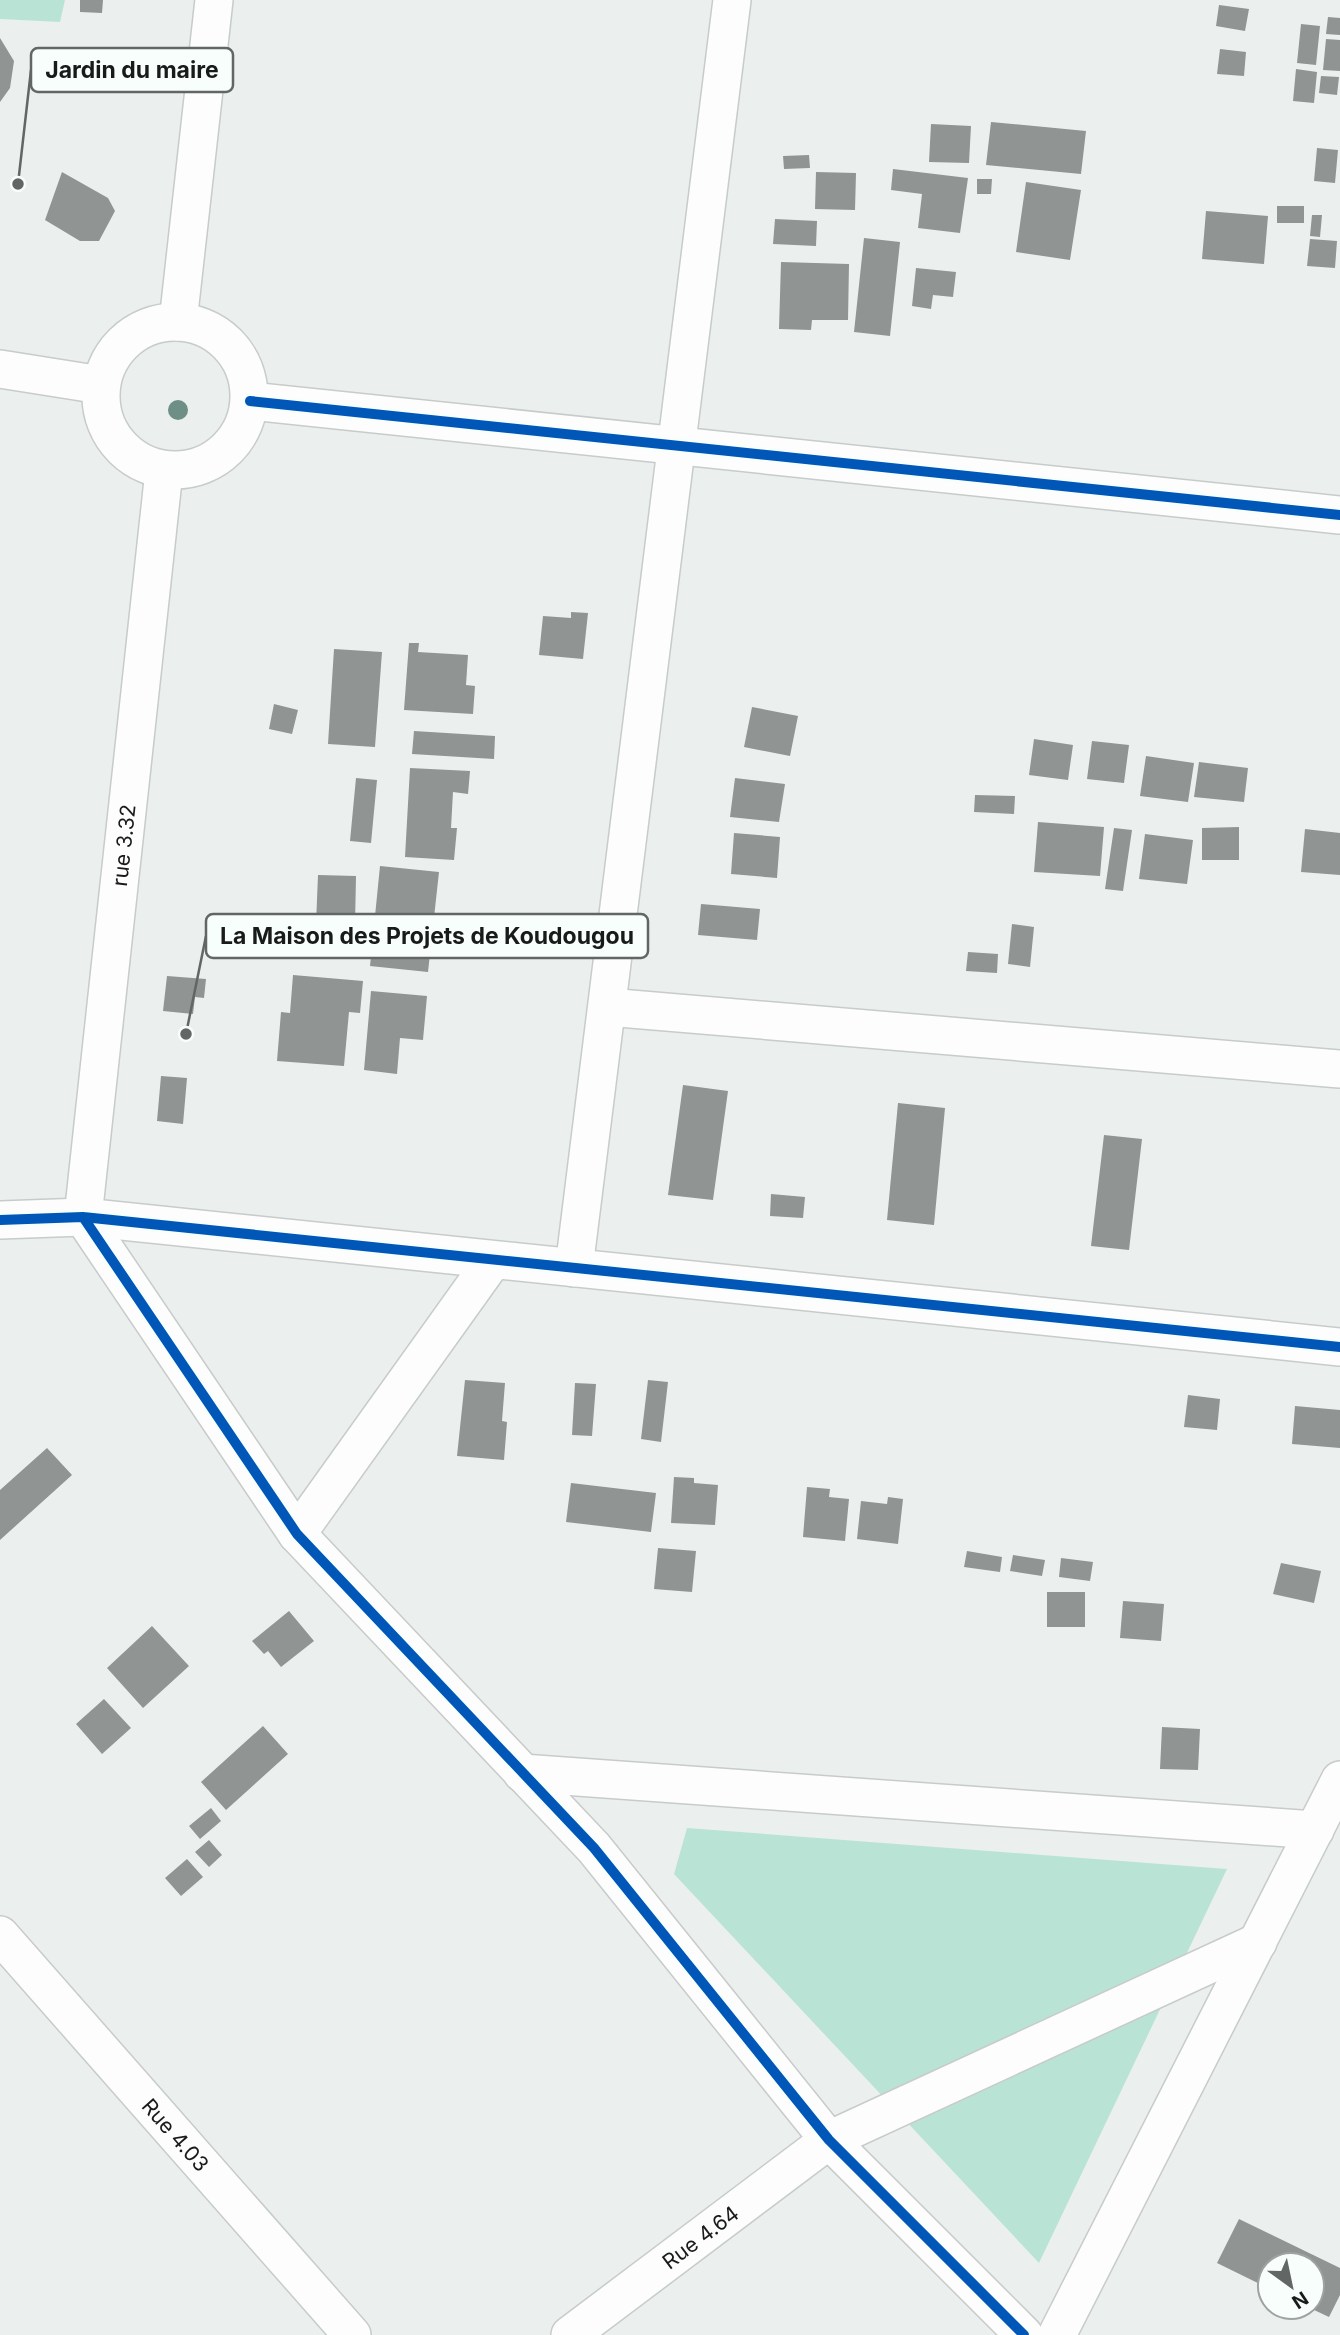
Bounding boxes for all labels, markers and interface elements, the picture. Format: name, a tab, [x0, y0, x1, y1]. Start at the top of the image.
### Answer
callout: Jardin du maire	[31, 48, 233, 92]
text: Jardin du maire	[45, 56, 219, 84]
street label: rue 3.32	[107, 803, 140, 887]
callout: La Maison des Projets de Koudougou	[206, 914, 648, 958]
text: La Maison des Projets de Koudougou	[220, 922, 634, 950]
street label: Rue 4.03	[137, 2093, 214, 2176]
street label: Rue 4.64	[657, 2200, 743, 2274]
north arrow	[1256, 2251, 1326, 2321]
text: N	[1288, 2286, 1312, 2313]

